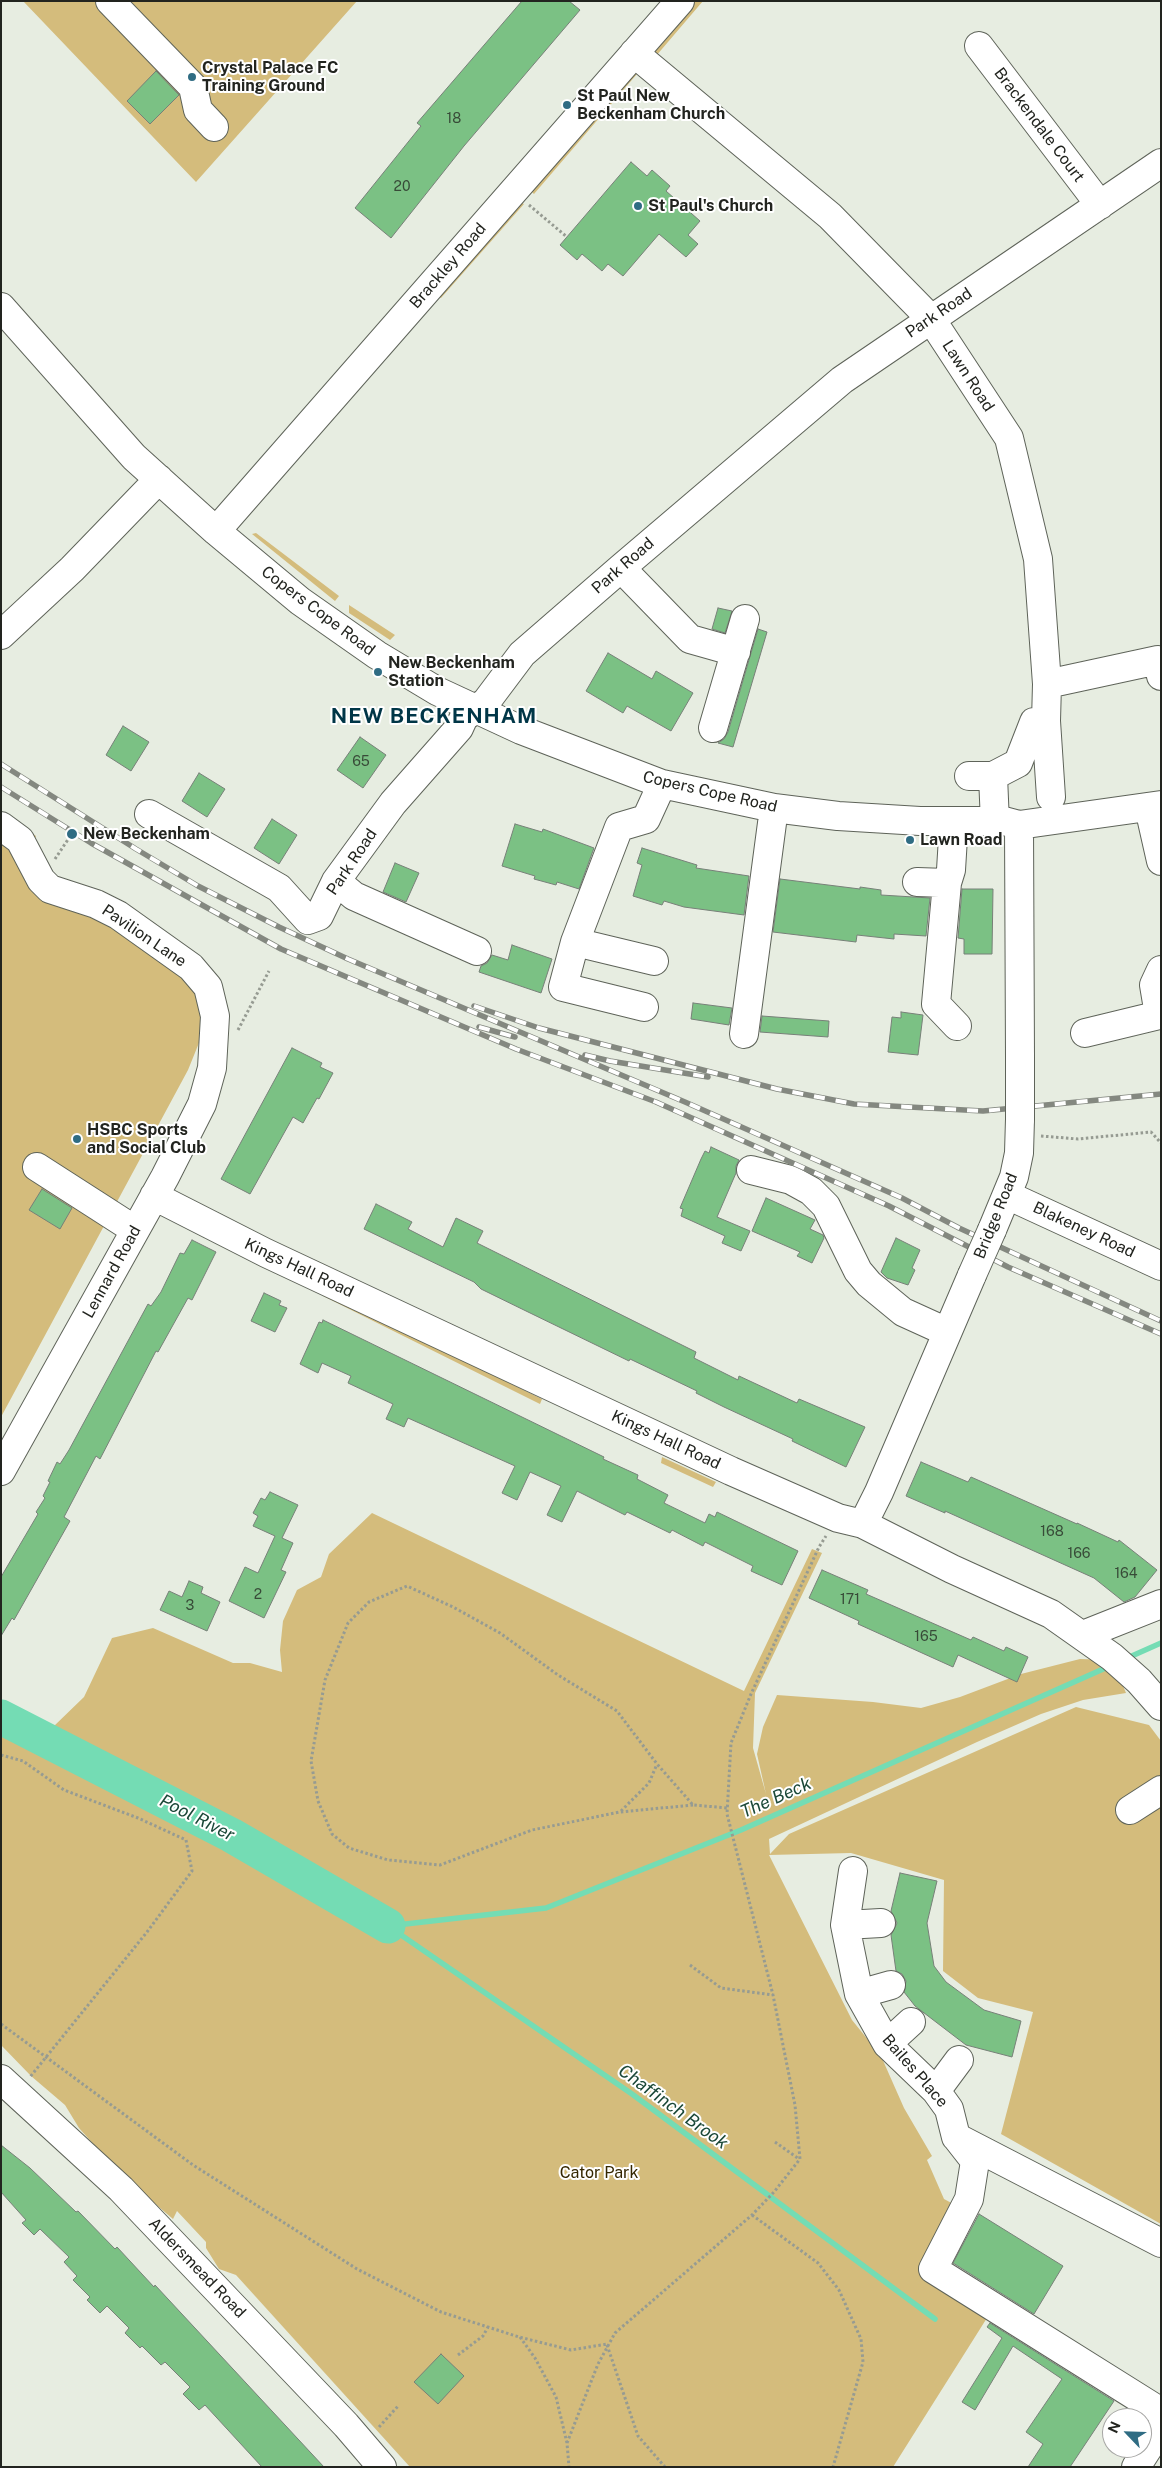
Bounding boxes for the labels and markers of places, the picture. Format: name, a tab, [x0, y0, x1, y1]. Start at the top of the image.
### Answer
place label: Crystal Palace FC Training Ground	[202, 58, 338, 96]
marker: Crystal Palace FC Training Ground	[186, 71, 198, 83]
place label: St Paul New Beckenham Church	[577, 86, 725, 124]
marker: St Paul New Beckenham Church	[561, 99, 573, 111]
place label: St Paul's Church	[648, 196, 773, 216]
marker: St Paul's Church	[632, 200, 644, 212]
place label: New Beckenham Station	[388, 653, 515, 691]
marker: New Beckenham Station	[372, 666, 384, 678]
place label: New Beckenham	[83, 824, 210, 844]
marker: New Beckenham	[65, 827, 79, 841]
place label: Lawn Road	[920, 830, 1002, 850]
marker: Lawn Road	[904, 834, 916, 846]
place label: HSBC Sports and Social Club	[87, 1120, 206, 1158]
marker: HSBC Sports and Social Club	[71, 1133, 83, 1145]

